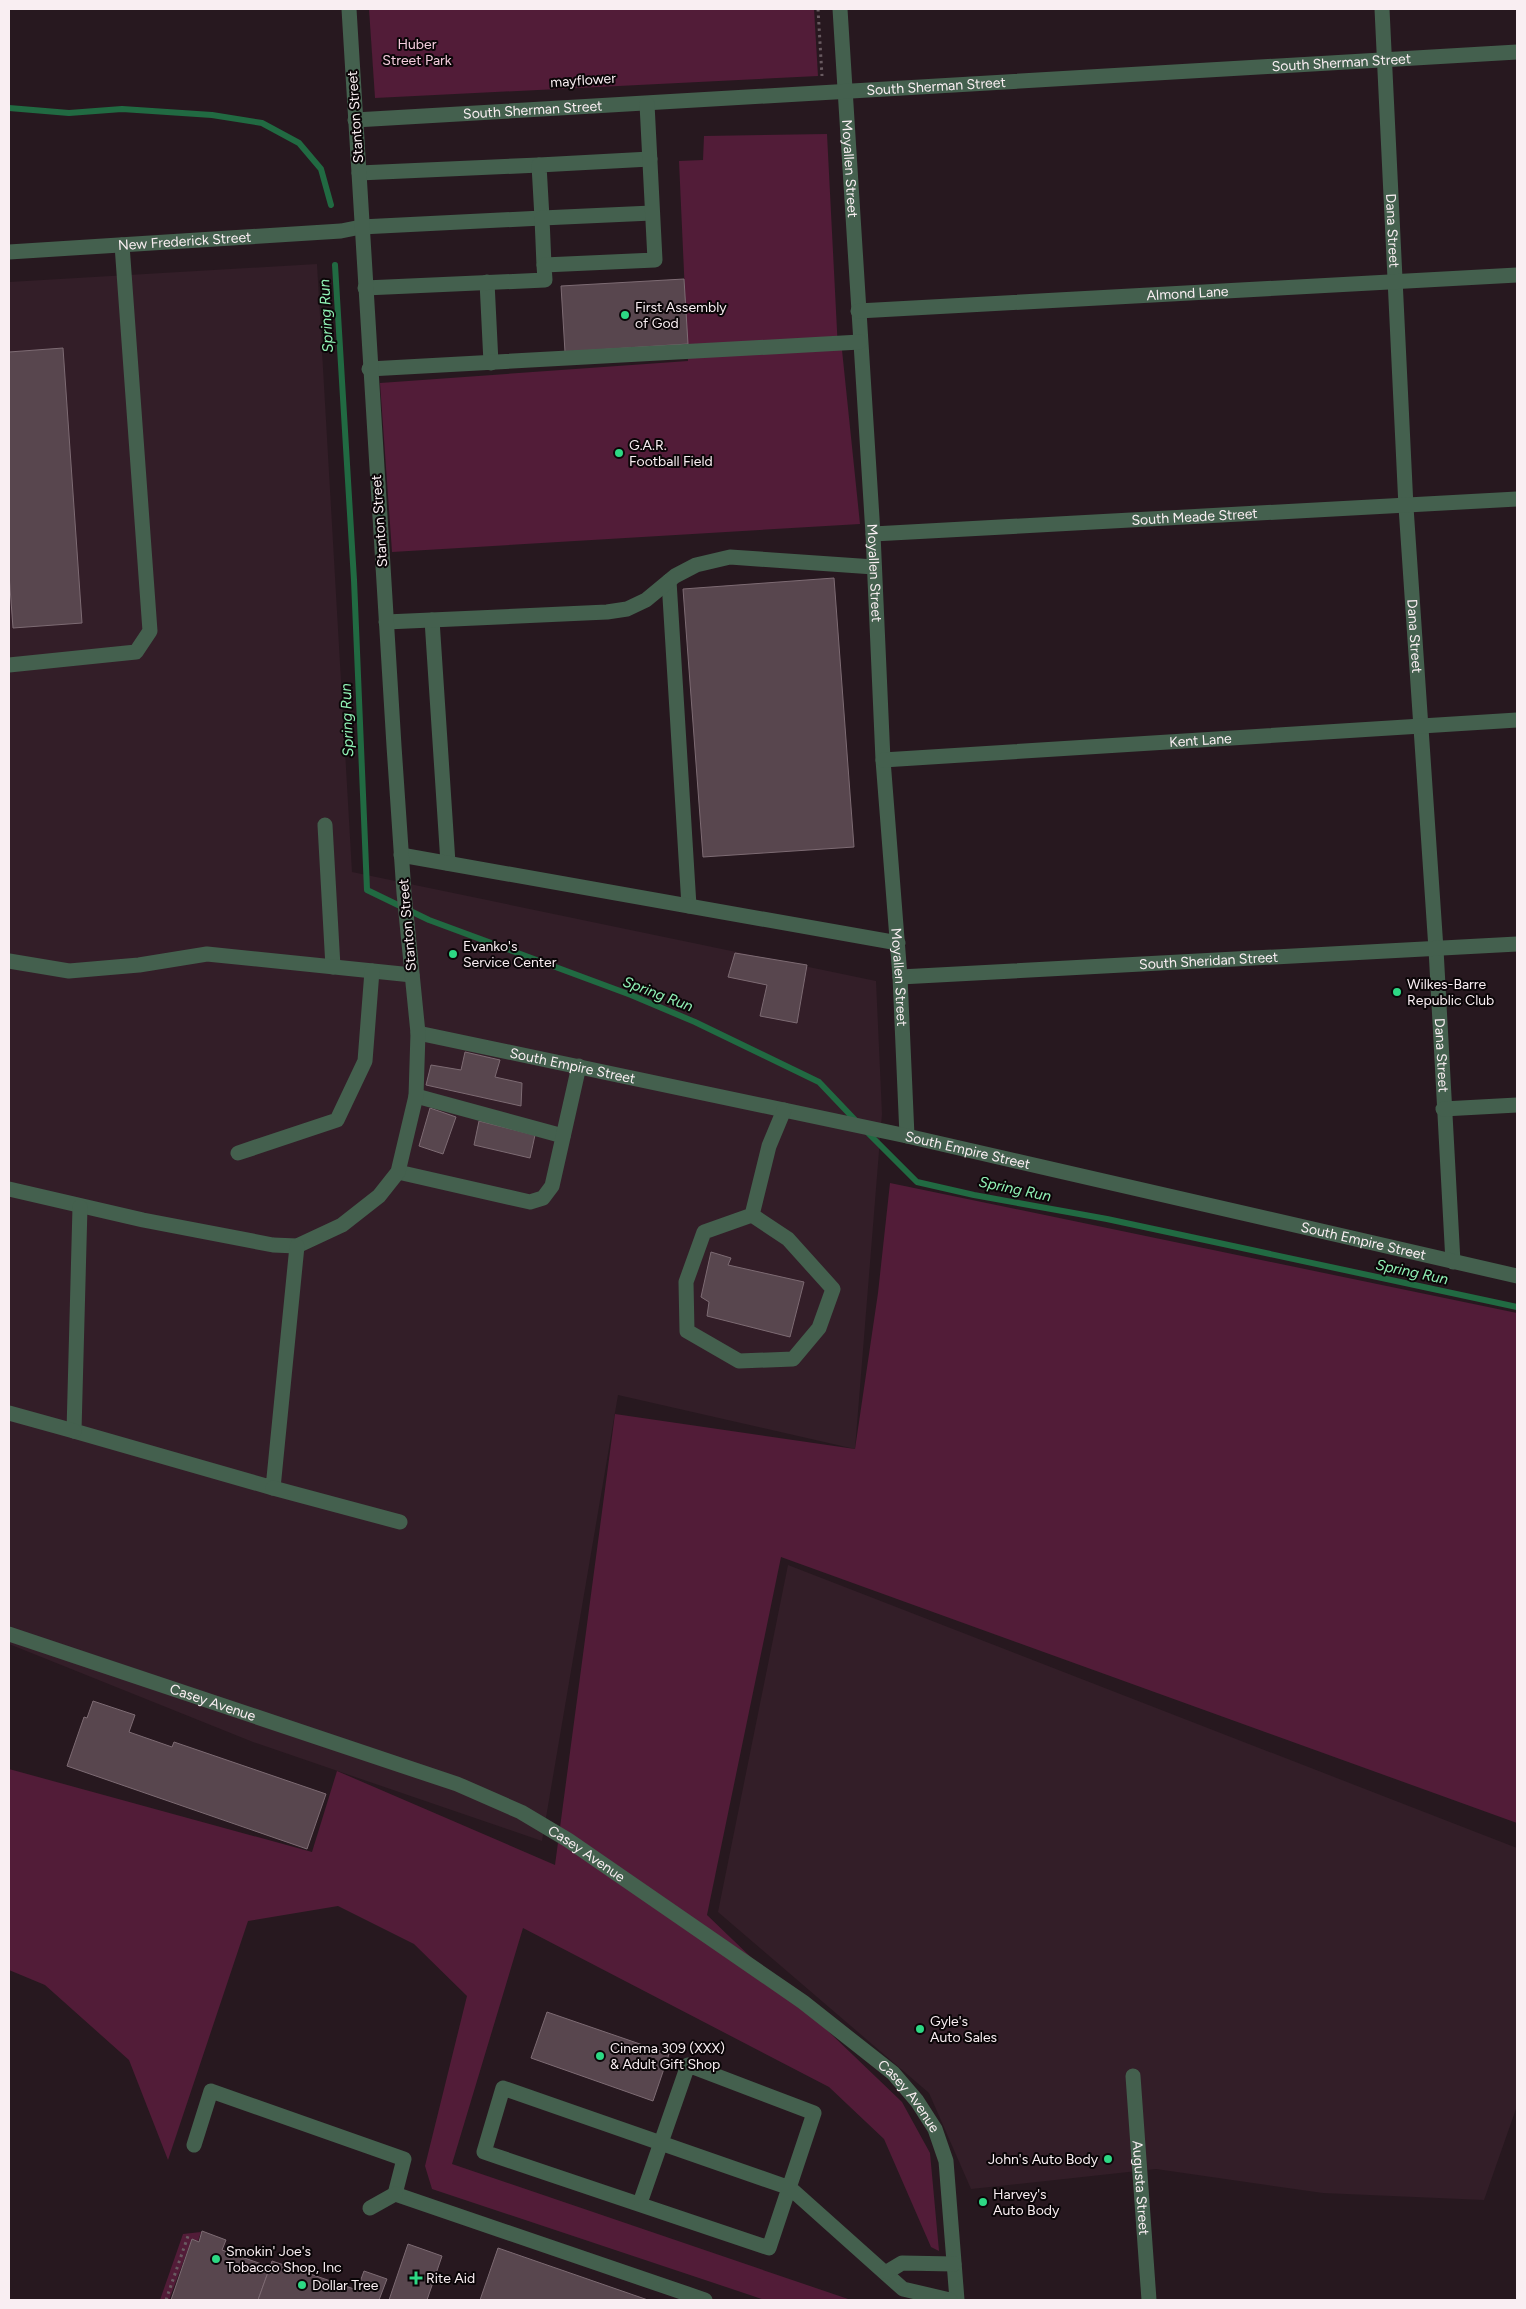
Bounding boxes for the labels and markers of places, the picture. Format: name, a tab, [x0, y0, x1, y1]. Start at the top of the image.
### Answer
place label: First Assembly of God	[635, 299, 727, 332]
marker: First Assembly of God	[619, 309, 631, 321]
place label: G.A.R. Football Field	[629, 437, 713, 470]
marker: G.A.R. Football Field	[613, 447, 625, 459]
place label: Evanko's Service Center	[463, 938, 557, 971]
marker: Evanko's Service Center	[447, 948, 459, 960]
place label: Wilkes-Barre Republic Club	[1407, 976, 1494, 1009]
marker: Wilkes-Barre Republic Club	[1391, 986, 1403, 998]
place label: Gyle's Auto Sales	[930, 2013, 997, 2046]
marker: Gyle's Auto Sales	[914, 2023, 926, 2035]
place label: Cinema 309 (XXX) & Adult Gift Shop	[610, 2040, 725, 2073]
marker: Cinema 309 (XXX) & Adult Gift Shop	[594, 2050, 606, 2062]
place label: John's Auto Body	[988, 2151, 1099, 2168]
marker: John's Auto Body	[1102, 2153, 1114, 2165]
place label: Harvey's Auto Body	[993, 2186, 1060, 2219]
marker: Harvey's Auto Body	[977, 2196, 989, 2208]
place label: Smokin' Joe's Tobacco Shop, Inc	[226, 2243, 342, 2276]
marker: Smokin' Joe's Tobacco Shop, Inc	[210, 2253, 222, 2265]
place label: Rite Aid	[426, 2270, 475, 2287]
marker: Rite Aid	[410, 2272, 422, 2284]
place label: Dollar Tree	[312, 2277, 379, 2294]
marker: Dollar Tree	[296, 2279, 308, 2291]

